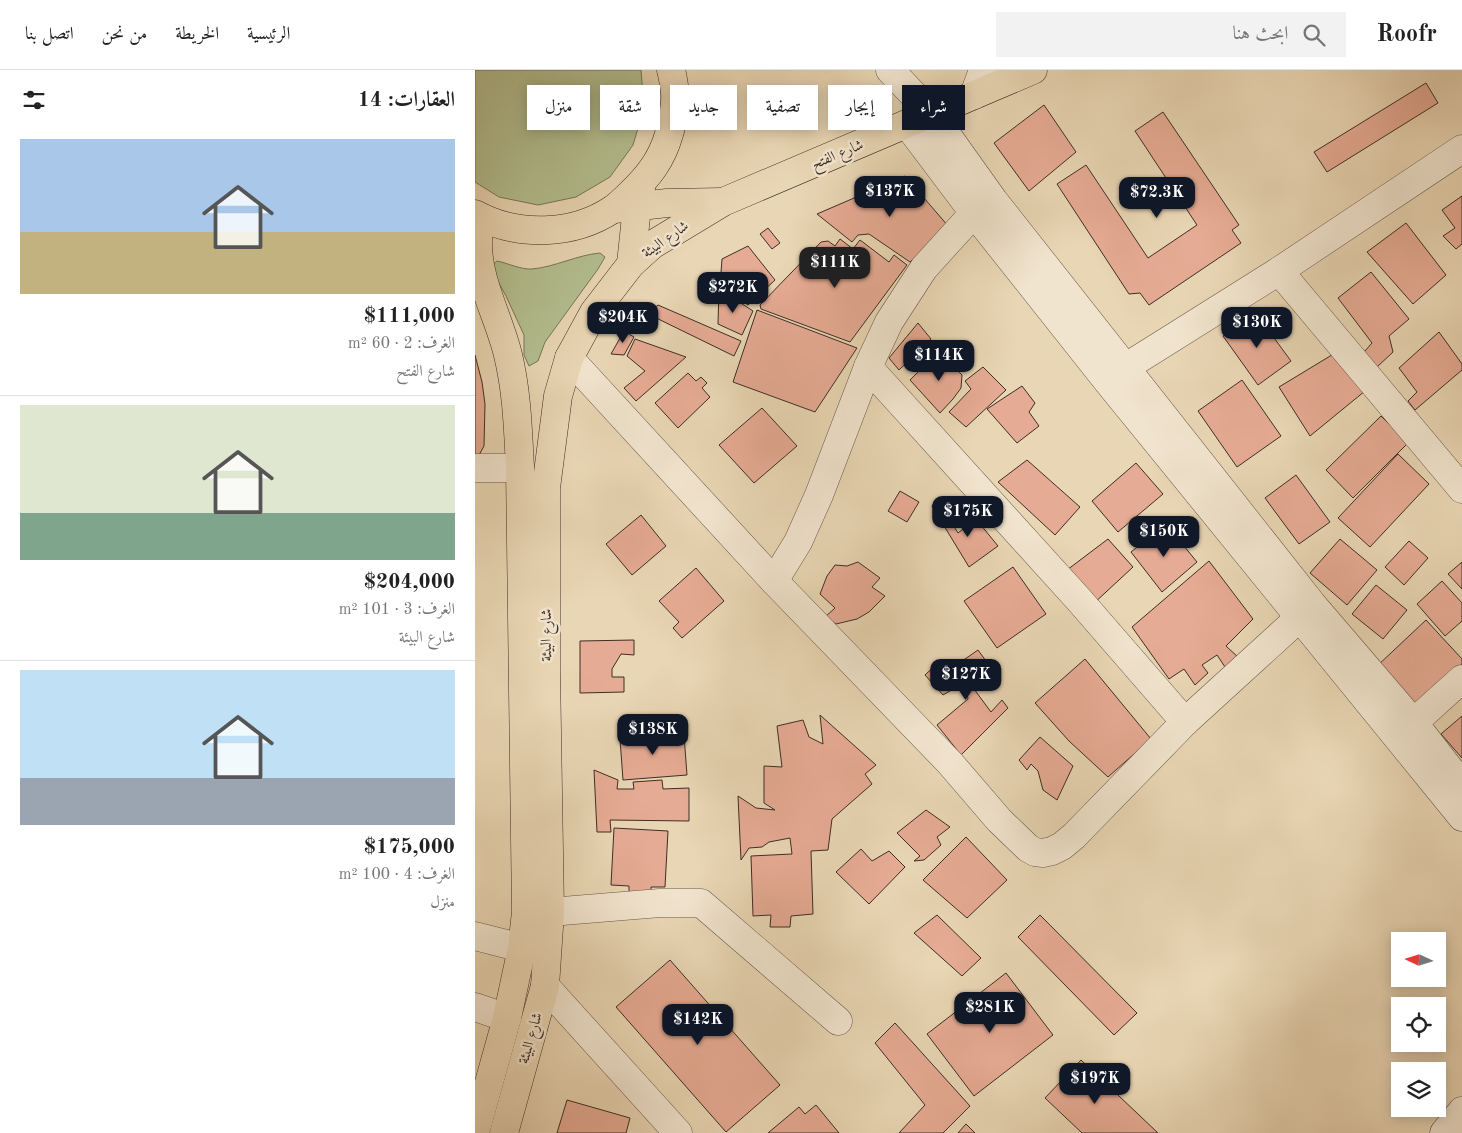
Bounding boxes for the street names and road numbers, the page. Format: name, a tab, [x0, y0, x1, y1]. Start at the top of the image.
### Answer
street label: شارع الفتح	[809, 138, 868, 178]
street label: شارع البيئة	[640, 219, 694, 265]
street label: شارع البيئة	[540, 609, 559, 661]
street label: شارع البيئة	[517, 1011, 550, 1067]

